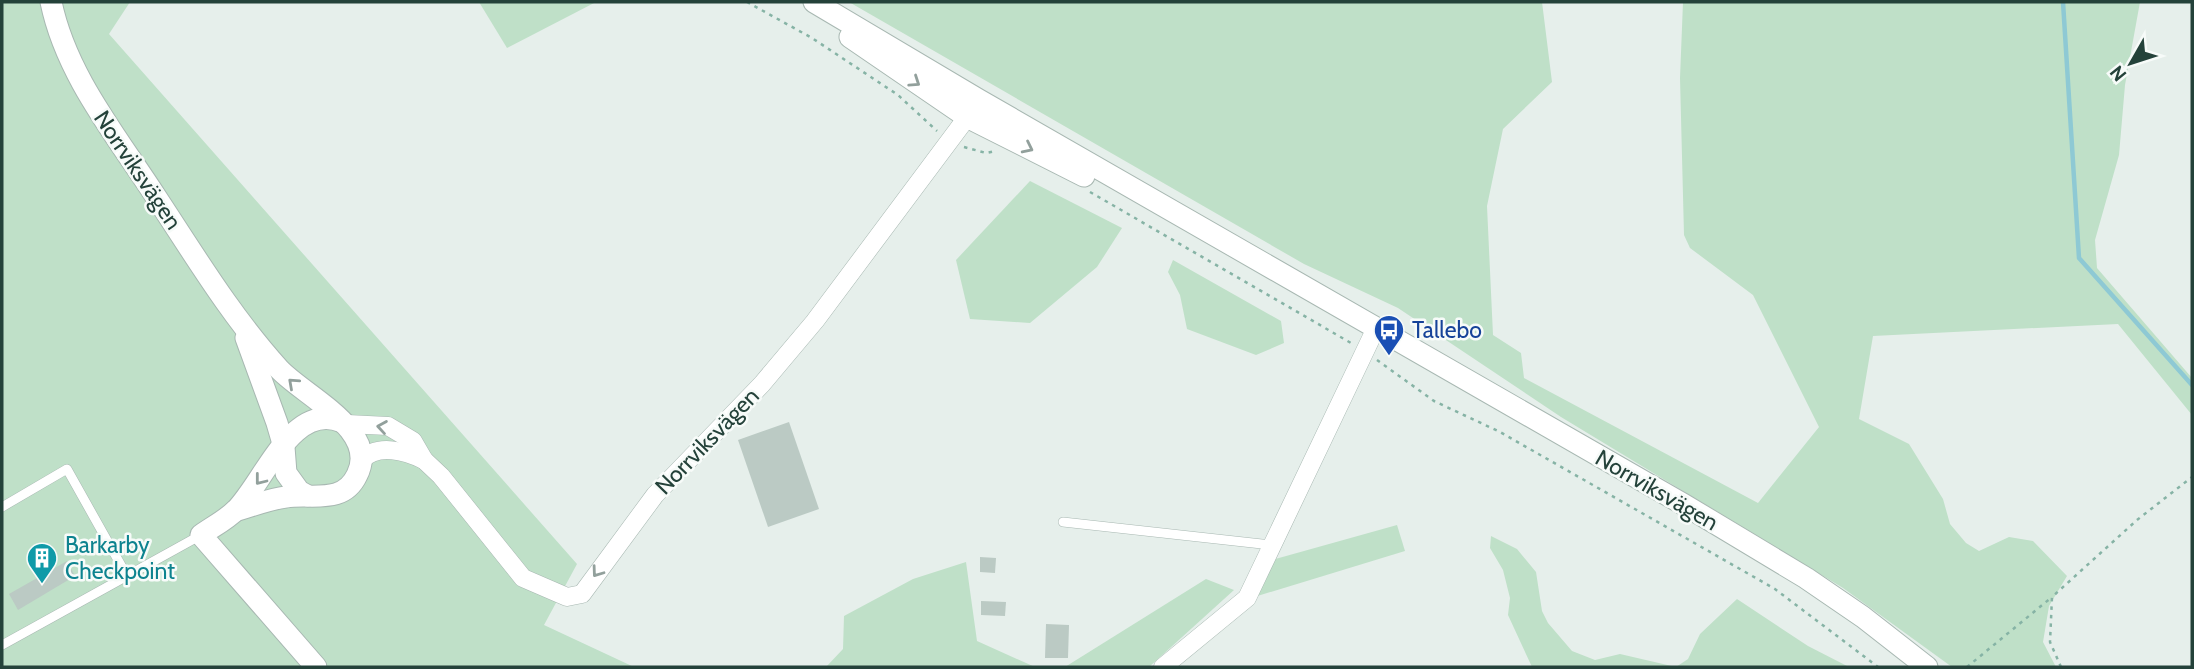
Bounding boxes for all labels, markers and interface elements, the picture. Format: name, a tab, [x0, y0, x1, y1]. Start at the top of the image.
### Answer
north arrow	[2096, 28, 2166, 98]
text: N	[2105, 61, 2131, 86]
one-way arrow	[907, 74, 920, 86]
street label: Norrviksvägen	[88, 105, 188, 235]
one-way arrow	[1021, 139, 1033, 153]
bus stop icon: Tallebo	[1372, 313, 1406, 357]
place label: Tallebo	[1412, 316, 1482, 344]
one-way arrow	[288, 378, 301, 391]
street label: Norrviksvägen	[649, 382, 765, 500]
one-way arrow	[376, 420, 387, 435]
street label: Norrviksvägen	[1591, 444, 1723, 536]
one-way arrow	[256, 472, 269, 484]
place label: Barkarby Checkpoint	[65, 531, 175, 585]
building icon: Barkarby Checkpoint	[25, 541, 59, 585]
one-way arrow	[593, 564, 605, 577]

